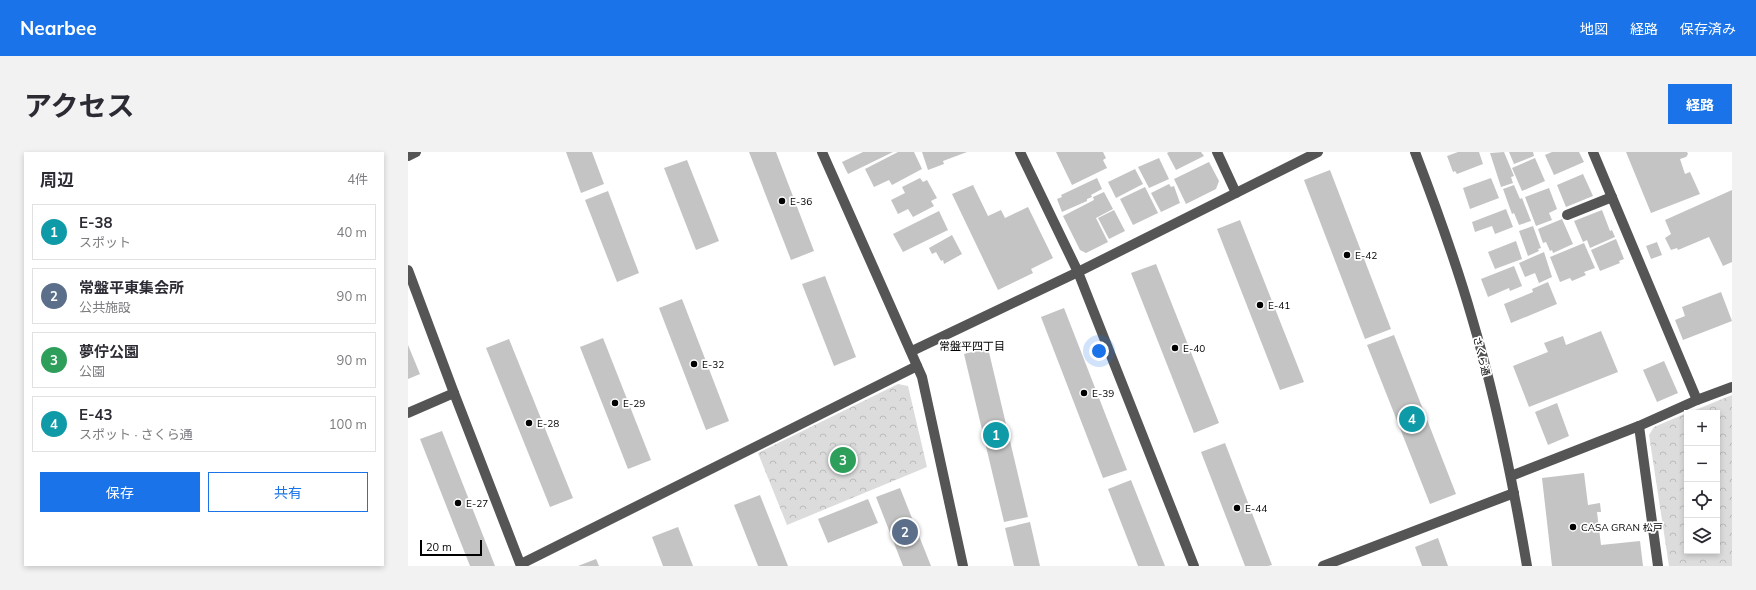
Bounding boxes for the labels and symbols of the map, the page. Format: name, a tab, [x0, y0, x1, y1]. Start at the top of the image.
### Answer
place label: E-36	[790, 195, 812, 208]
marker: E-36	[777, 196, 787, 206]
place label: E-42	[1355, 249, 1377, 262]
marker: E-42	[1342, 250, 1352, 260]
place label: E-41	[1268, 299, 1290, 312]
marker: E-41	[1255, 300, 1265, 310]
street label: さくら通	[1470, 335, 1493, 377]
district label: 常盤平四丁目	[939, 339, 1005, 353]
your location	[1089, 341, 1109, 361]
place label: E-40	[1183, 342, 1205, 355]
marker: E-40	[1170, 343, 1180, 353]
place label: E-32	[702, 358, 724, 371]
marker: E-32	[689, 359, 699, 369]
place label: E-39	[1092, 387, 1114, 400]
marker: E-39	[1079, 388, 1089, 398]
place label: E-29	[623, 397, 645, 410]
marker: E-29	[610, 398, 620, 408]
pin: 4	[1399, 404, 1425, 434]
place label: E-28	[537, 417, 559, 430]
marker: E-28	[524, 418, 534, 428]
pin: 1	[983, 420, 1009, 450]
pin: 3	[830, 445, 856, 475]
place label: E-27	[466, 497, 488, 510]
marker: E-27	[453, 498, 463, 508]
place label: E-44	[1245, 502, 1267, 515]
marker: E-44	[1232, 503, 1242, 513]
pin: 2	[892, 517, 918, 547]
place label: CASA GRAN 松戸	[1581, 521, 1663, 534]
marker: CASA GRAN 松戸	[1568, 522, 1578, 532]
scale bar	[420, 538, 482, 557]

